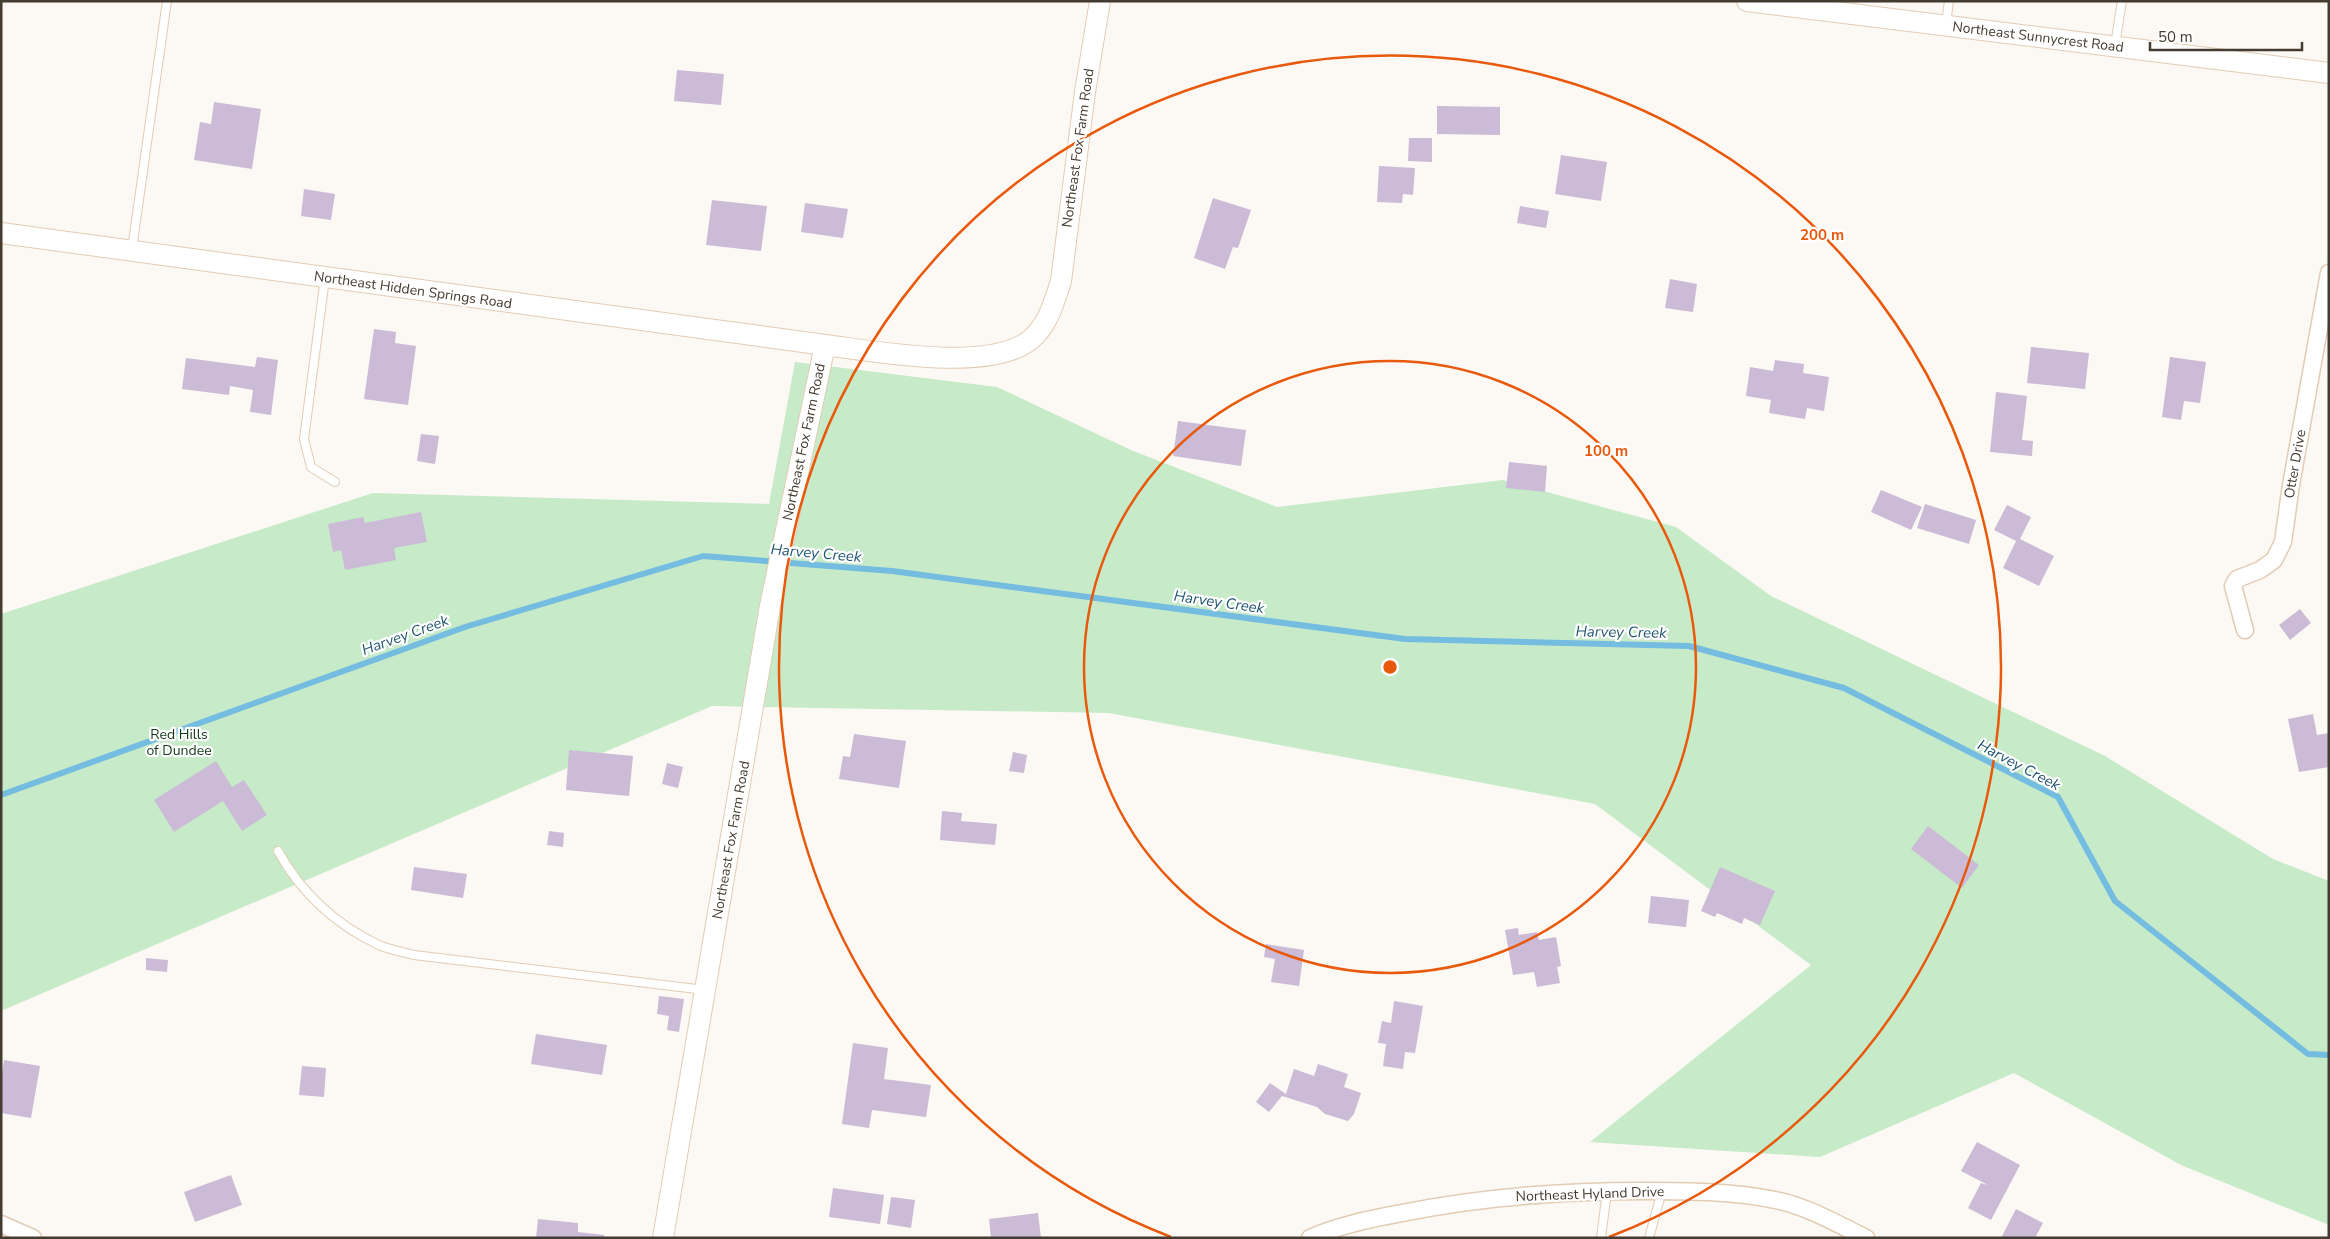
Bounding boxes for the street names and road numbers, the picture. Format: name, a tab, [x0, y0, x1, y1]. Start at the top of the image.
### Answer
street label: Northeast Sunnycrest Road	[1951, 17, 2125, 57]
street label: Northeast Fox Farm Road	[1057, 67, 1099, 229]
street label: Northeast Hidden Springs Road	[313, 267, 513, 313]
street label: Northeast Fox Farm Road	[778, 362, 830, 522]
street label: Otter Drive	[2280, 428, 2310, 500]
street label: Northeast Fox Farm Road	[708, 759, 754, 921]
street label: Northeast Hyland Drive	[1515, 1182, 1665, 1206]

